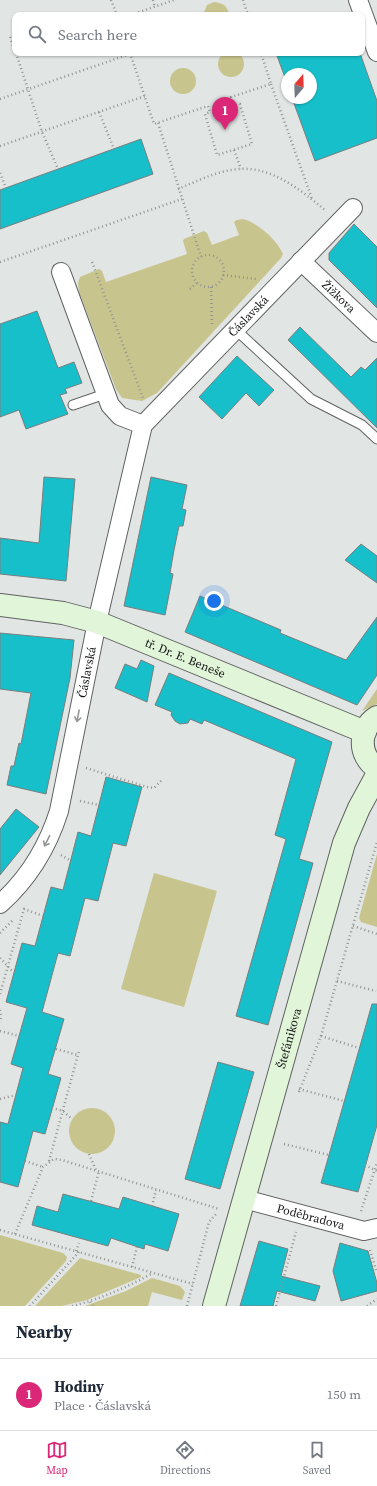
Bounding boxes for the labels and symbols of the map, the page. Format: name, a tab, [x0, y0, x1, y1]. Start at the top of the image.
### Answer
north arrow	[281, 68, 317, 104]
pin: 1	[212, 97, 238, 130]
street label: Žižkova	[319, 277, 360, 317]
street label: Čáslavská	[225, 291, 273, 340]
your location	[204, 591, 224, 611]
street label: tř. Dr. E. Beneše	[143, 635, 228, 682]
street label: Čáslavská	[74, 644, 100, 699]
one-way arrow	[74, 709, 82, 722]
one-way arrow	[43, 835, 50, 847]
street label: Štefánikova	[273, 1005, 305, 1070]
street label: Poděbradova	[275, 1200, 347, 1234]

